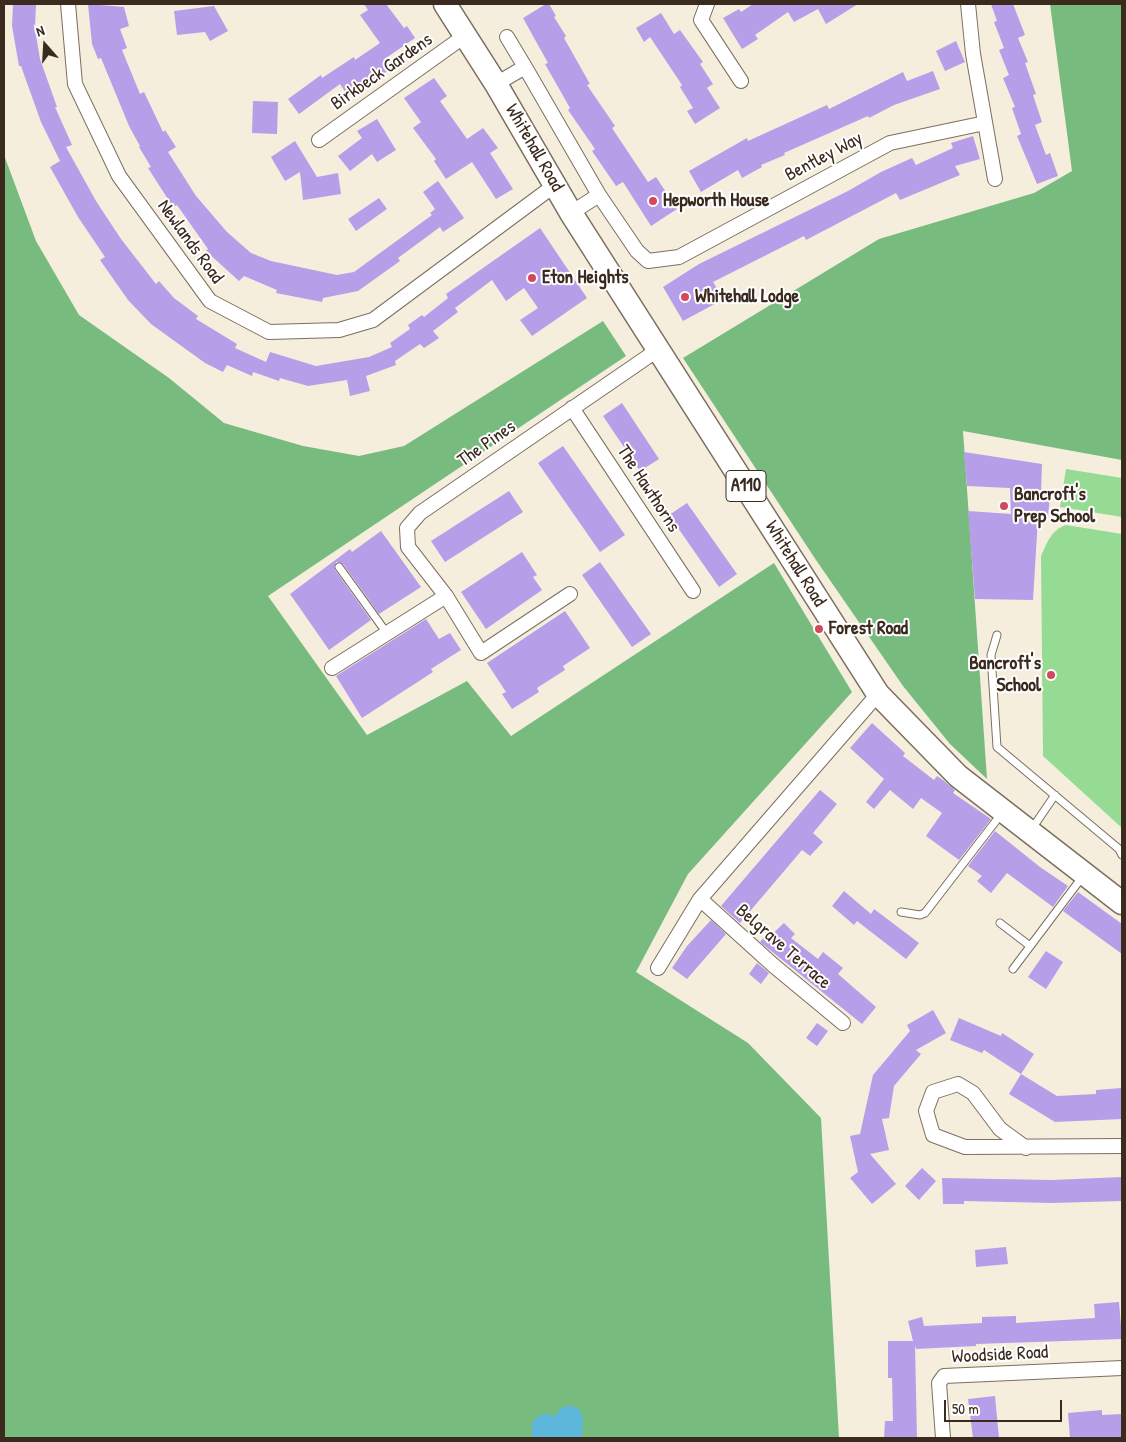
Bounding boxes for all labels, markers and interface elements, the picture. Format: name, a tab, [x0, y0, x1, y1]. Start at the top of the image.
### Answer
north arrow	[20, 20, 70, 70]
text: N	[33, 20, 47, 41]
street label: Birkbeck Gardens	[327, 29, 437, 115]
street label: Whitehall Road	[500, 100, 568, 196]
street label: Bentley Way	[781, 127, 867, 187]
place label: Hepworth House	[663, 190, 769, 212]
marker: Hepworth House	[647, 195, 659, 207]
street label: Newlands Road	[152, 196, 228, 288]
place label: Eton Heights	[542, 267, 629, 289]
marker: Eton Heights	[526, 272, 538, 284]
place label: Whitehall Lodge	[695, 286, 799, 308]
marker: Whitehall Lodge	[679, 291, 691, 303]
street label: The Pines	[454, 416, 520, 472]
street label: The Hawthorns	[611, 441, 685, 537]
road number: A110	[726, 471, 766, 502]
place label: Bancroft's Prep School	[1014, 484, 1095, 528]
marker: Bancroft's Prep School	[998, 500, 1010, 512]
street label: Whitehall Road	[760, 517, 830, 611]
place label: Forest Road	[829, 618, 908, 640]
marker: Forest Road	[813, 623, 825, 635]
place label: Bancroft's School	[969, 653, 1041, 697]
marker: Bancroft's School	[1045, 669, 1057, 681]
street label: Belgrave Terrace	[731, 900, 835, 994]
street label: Woodside Road	[951, 1341, 1049, 1369]
scale bar	[946, 1390, 1064, 1422]
text: 50 m	[952, 1398, 979, 1419]

